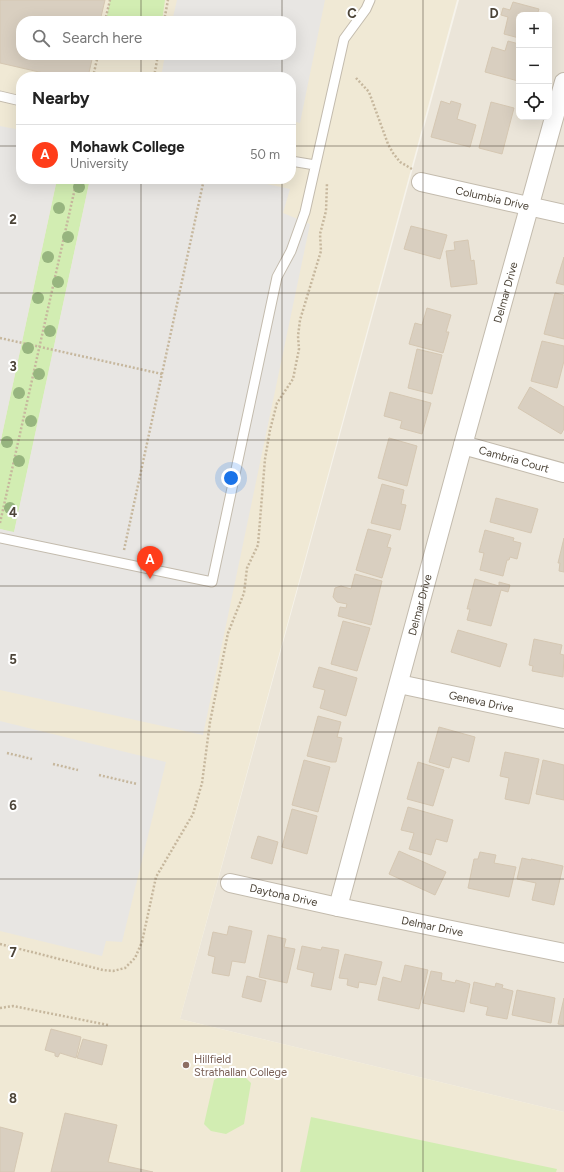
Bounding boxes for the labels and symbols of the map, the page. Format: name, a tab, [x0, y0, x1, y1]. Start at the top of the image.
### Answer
text: C	[347, 6, 357, 21]
text: D	[489, 6, 499, 21]
street label: Columbia Drive	[454, 184, 530, 213]
text: 2	[9, 212, 17, 227]
street label: Delmar Drive	[491, 260, 521, 325]
text: 3	[9, 359, 17, 374]
street label: Cambria Court	[477, 444, 551, 476]
your location	[221, 468, 241, 488]
text: 4	[9, 505, 17, 520]
pin: A	[137, 546, 163, 579]
street label: Delmar Drive	[406, 573, 435, 637]
text: 5	[9, 652, 17, 667]
street label: Geneva Drive	[448, 689, 515, 715]
text: 6	[9, 798, 17, 813]
street label: Daytona Drive	[248, 882, 319, 909]
street label: Delmar Drive	[400, 914, 464, 939]
text: 7	[9, 945, 17, 960]
place label: Hillfield Strathallan College	[194, 1053, 287, 1079]
marker: Hillfield Strathallan College	[181, 1060, 191, 1070]
text: 8	[9, 1091, 17, 1106]

